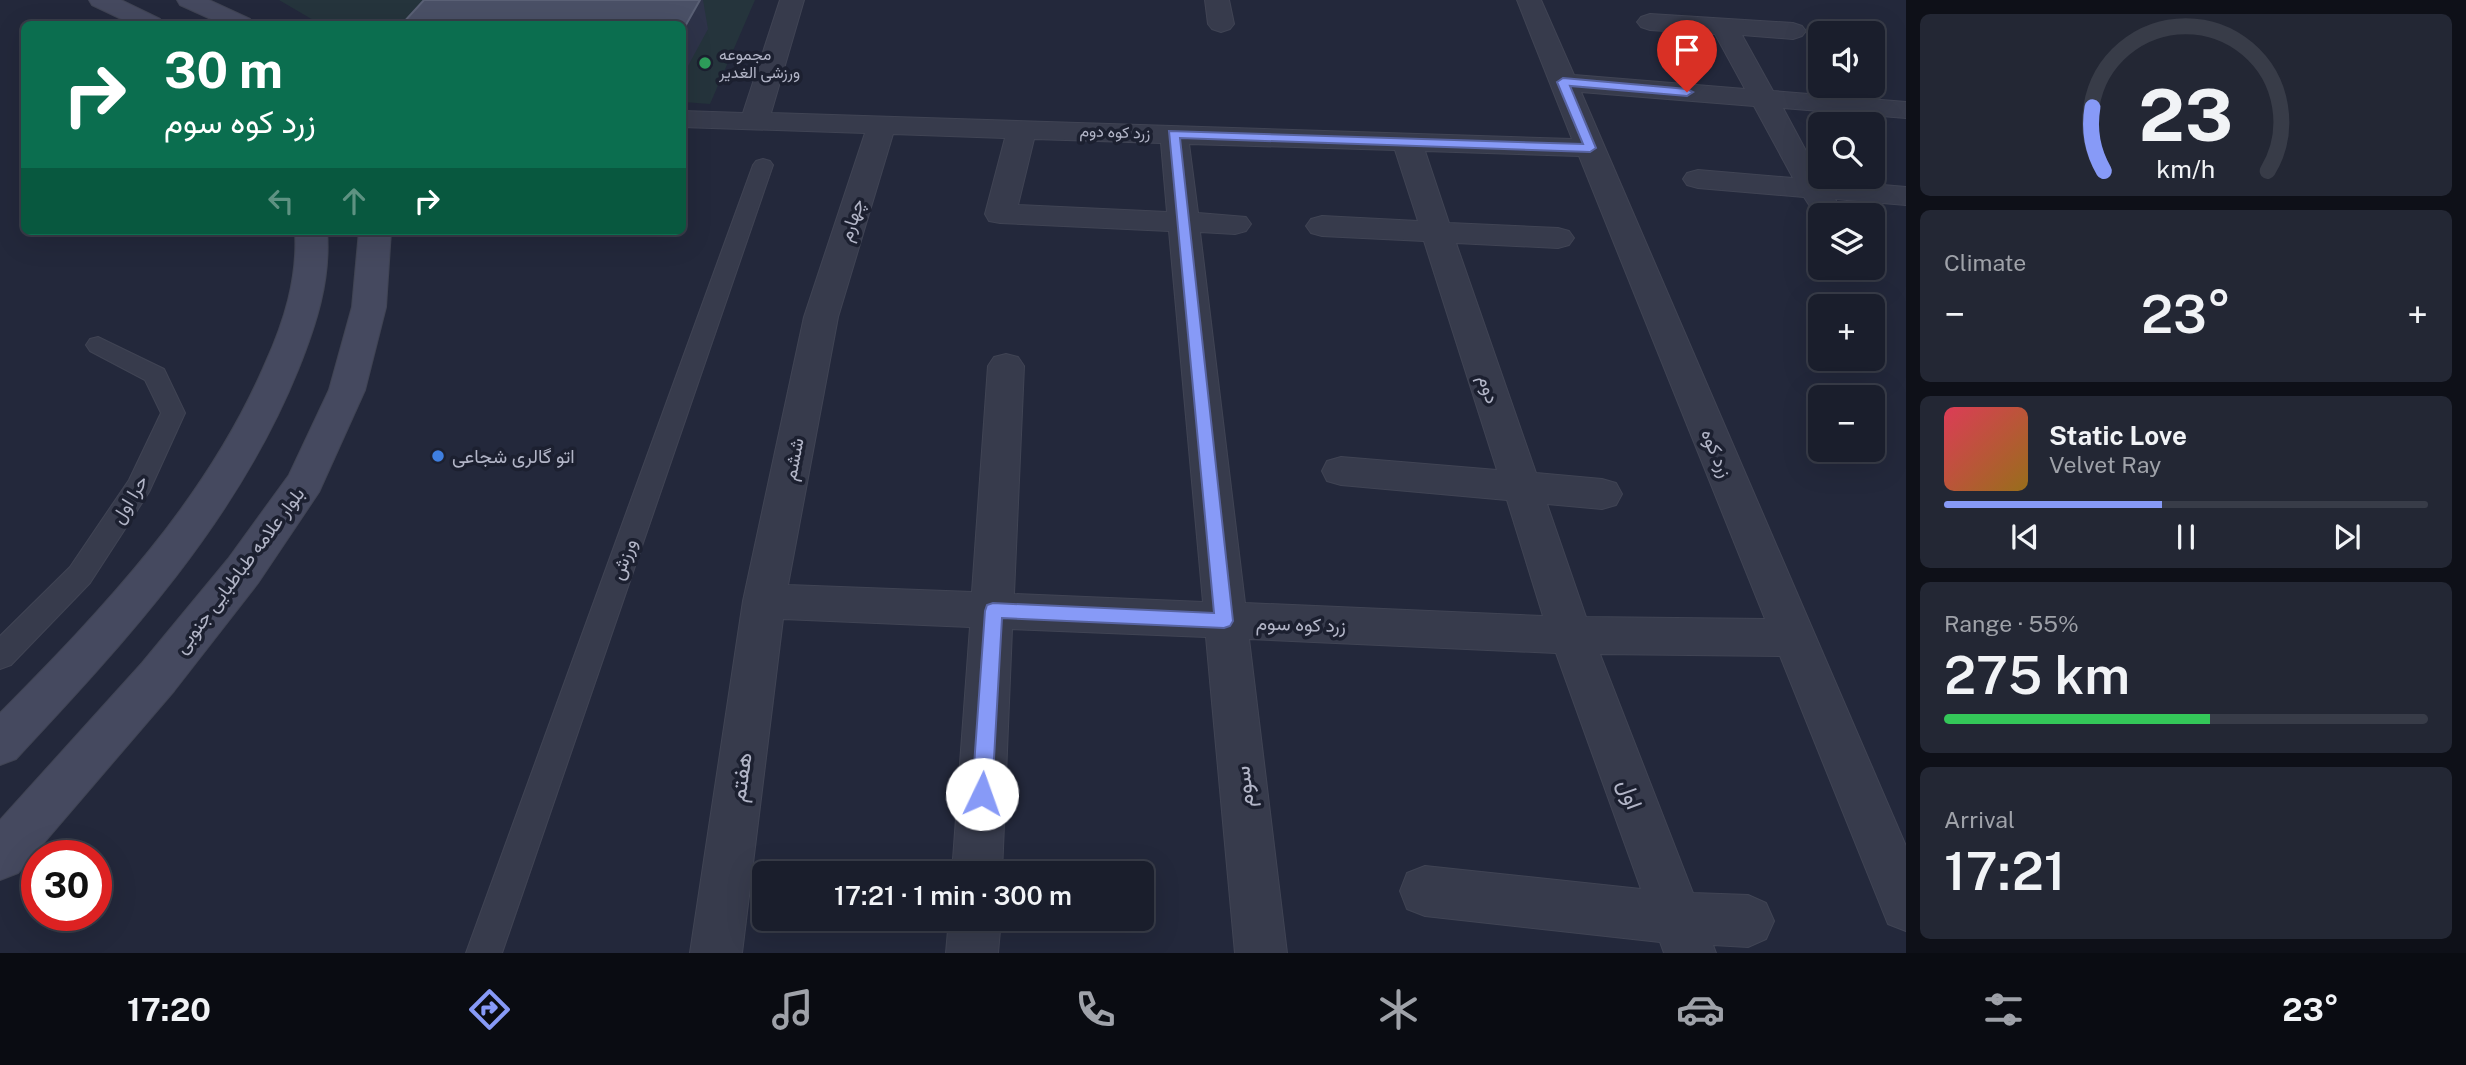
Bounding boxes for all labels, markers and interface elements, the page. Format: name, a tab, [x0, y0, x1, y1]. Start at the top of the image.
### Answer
pin	[1657, 20, 1717, 92]
map controls	[1808, 21, 1885, 462]
button: sound	[1808, 21, 1885, 98]
icon: arrive	[1668, 31, 1706, 69]
text: 30 m	[164, 41, 283, 99]
place label: مجموعه ورزشی الغدیر	[718, 45, 800, 83]
icon: right	[49, 49, 140, 140]
marker: مجموعه ورزشی الغدیر	[697, 55, 713, 71]
text: 23	[2139, 72, 2233, 157]
text: زرد کوه سوم	[164, 103, 316, 140]
button: search	[1808, 112, 1885, 189]
street label: زرد کوه دوم	[1079, 121, 1151, 144]
text: km/h	[2157, 154, 2215, 184]
icon: left	[262, 182, 300, 220]
icon: ahead	[335, 182, 373, 220]
icon: right	[408, 182, 446, 220]
street label: چهارم	[834, 196, 871, 245]
button: layers	[1808, 203, 1885, 280]
text: Climate	[1944, 249, 2026, 276]
text: 23°	[2141, 284, 2231, 345]
text: −	[1944, 292, 1965, 337]
text: +	[2407, 292, 2428, 337]
button: +	[1808, 294, 1885, 371]
street label: دوم	[1472, 372, 1504, 407]
button: −	[1808, 385, 1885, 462]
text: Static Love	[2049, 420, 2187, 451]
street label: زرد کوه	[1696, 425, 1737, 481]
street label: ششم	[778, 436, 810, 483]
place label: اتو گالری شجاعی	[452, 445, 575, 468]
marker: اتو گالری شجاعی	[430, 448, 446, 464]
text: Velvet Ray	[2049, 451, 2161, 478]
street label: حرا اول	[106, 471, 153, 528]
street label: بلوار علامه طباطبایی جنوبی	[169, 483, 309, 658]
icon: previous	[2006, 518, 2044, 556]
icon: pause	[2167, 518, 2205, 556]
icon: next	[2328, 518, 2366, 556]
street label: ورزش	[605, 535, 641, 583]
text: Range · 55%	[1944, 610, 2079, 637]
street label: زرد کوه سوم	[1256, 611, 1346, 639]
text: 275 km	[1944, 645, 2130, 706]
street label: هفتم	[723, 750, 759, 804]
position arrow	[945, 757, 1019, 831]
street label: سوم	[1227, 764, 1261, 809]
street label: اول	[1611, 775, 1649, 814]
text: Arrival	[1944, 806, 2015, 833]
speed limit sign: 30	[21, 840, 112, 931]
text: 17:21	[1944, 841, 2066, 902]
text: 17:21 · 1 min · 300 m	[834, 880, 1072, 911]
icon: directions	[465, 985, 514, 1034]
icon: music	[768, 985, 817, 1034]
icon: phone	[1071, 985, 1120, 1034]
icon: climate	[1374, 985, 1423, 1034]
icon: car	[1676, 985, 1725, 1034]
icon: filters	[1979, 985, 2028, 1034]
text: 17:20	[127, 991, 211, 1028]
text: 23°	[2282, 991, 2339, 1028]

